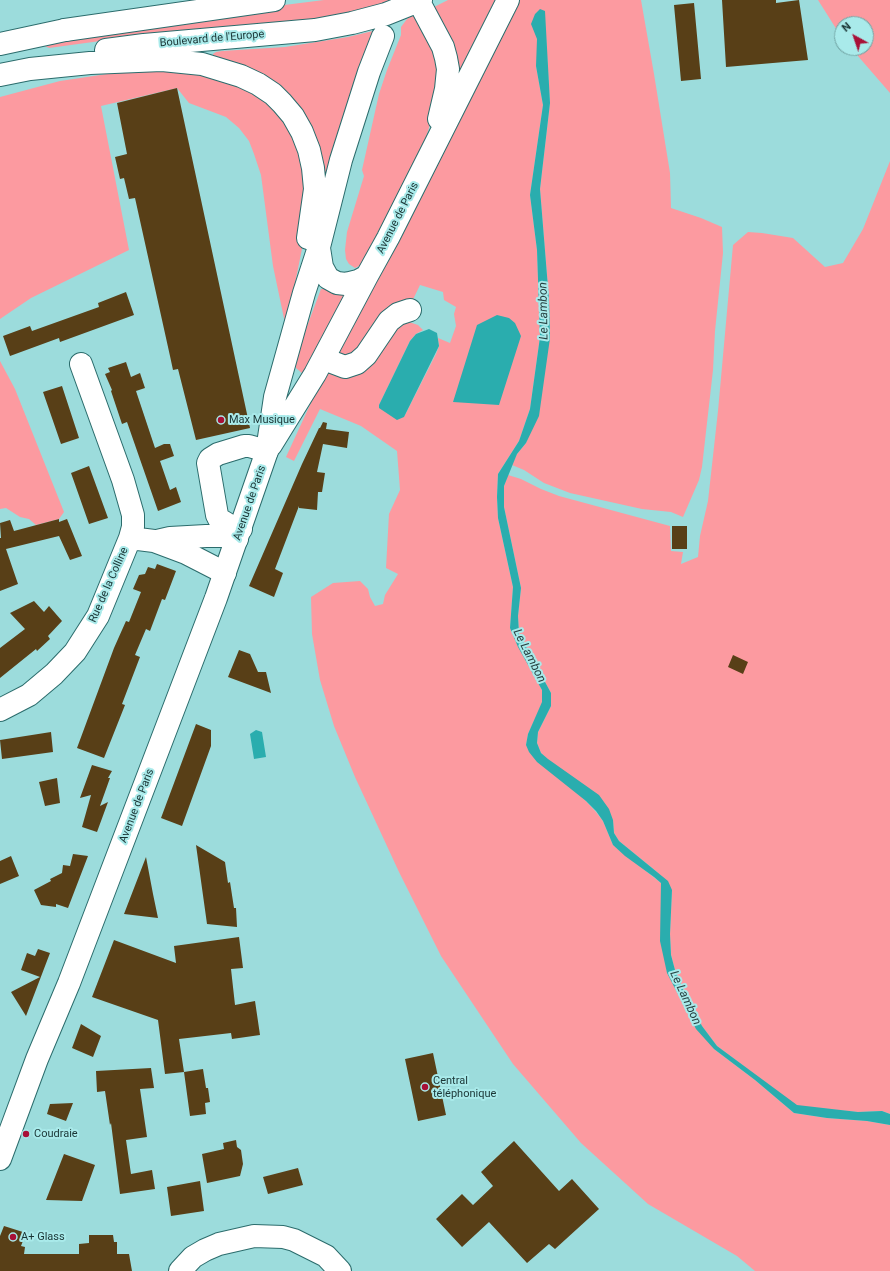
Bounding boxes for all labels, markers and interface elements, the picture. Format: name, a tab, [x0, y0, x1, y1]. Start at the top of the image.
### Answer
north arrow	[834, 16, 874, 56]
text: N	[839, 20, 854, 35]
street label: Boulevard de l'Europe	[159, 28, 265, 50]
street label: Avenue de Paris	[374, 180, 422, 256]
water label: Le Lambon	[536, 282, 552, 340]
place label: Max Musique	[229, 413, 295, 427]
marker: Max Musique	[216, 415, 226, 425]
street label: Avenue de Paris	[231, 464, 269, 542]
street label: Rue de la Colline	[87, 545, 131, 625]
water label: Le Lambon	[509, 627, 549, 685]
street label: Avenue de Paris	[117, 767, 157, 845]
water label: Le Lambon	[666, 969, 704, 1027]
place label: Central téléphonique	[433, 1074, 496, 1100]
marker: Central téléphonique	[420, 1082, 430, 1092]
place label: Coudraie	[34, 1127, 78, 1141]
marker: Coudraie	[21, 1129, 31, 1139]
place label: A+ Glass	[21, 1230, 65, 1244]
marker: A+ Glass	[8, 1232, 18, 1242]

